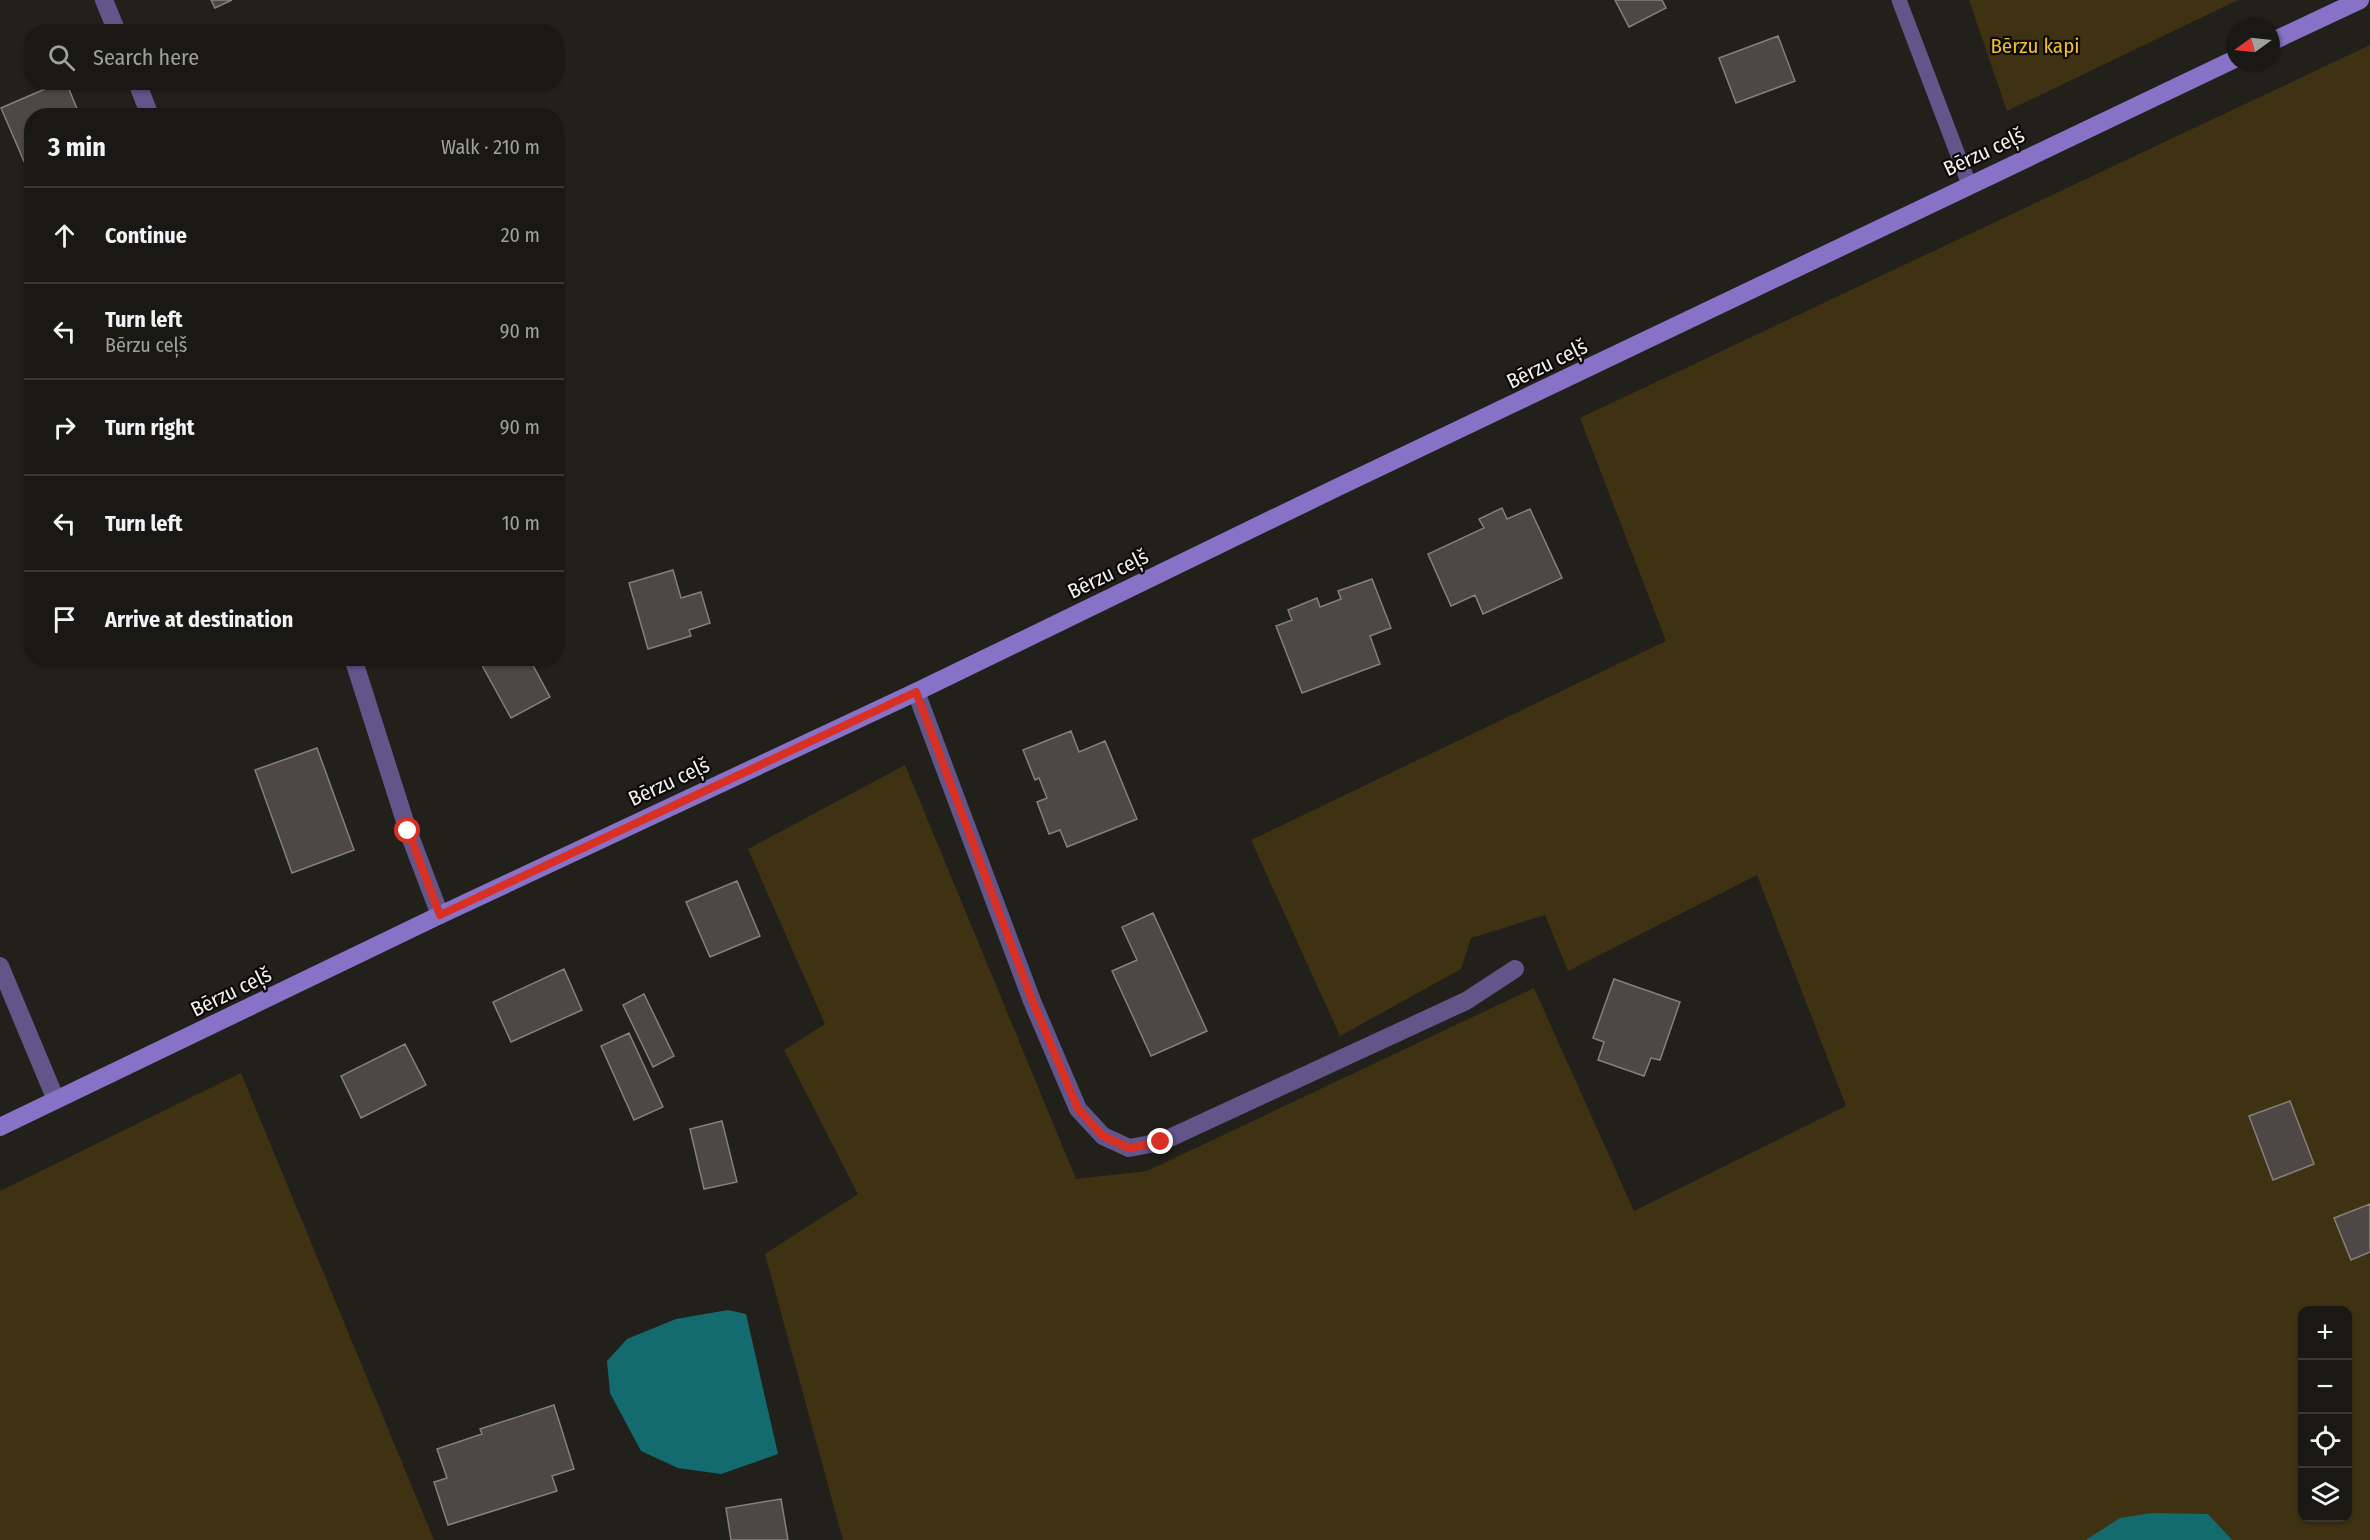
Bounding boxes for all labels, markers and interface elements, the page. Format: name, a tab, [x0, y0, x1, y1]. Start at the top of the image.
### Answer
north arrow	[2226, 18, 2280, 72]
search box	[24, 24, 564, 90]
park label: Bērzu kapi	[1990, 33, 2080, 59]
icon: search	[45, 41, 78, 74]
text: Search here	[93, 44, 199, 71]
street label: Bērzu ceļš	[1939, 122, 2029, 182]
text: 3 min	[48, 132, 106, 163]
text: Walk · 210 m	[441, 135, 540, 159]
icon: ahead	[48, 219, 81, 252]
text: Continue	[105, 222, 187, 249]
text: 20 m	[501, 223, 540, 247]
text: Turn left	[105, 306, 183, 333]
icon: left	[48, 315, 81, 348]
text: 90 m	[500, 319, 540, 343]
text: Bērzu ceļš	[105, 333, 187, 357]
street label: Bērzu ceļš	[1502, 333, 1592, 395]
icon: right	[48, 411, 81, 444]
text: Turn right	[105, 414, 194, 441]
text: 90 m	[500, 415, 540, 439]
icon: left	[48, 507, 81, 540]
text: Turn left	[105, 510, 183, 537]
text: 10 m	[502, 511, 540, 535]
street label: Bērzu ceļš	[1063, 543, 1153, 605]
icon: arrive	[48, 603, 81, 636]
text: Arrive at destination	[105, 606, 293, 633]
street label: Bērzu ceļš	[624, 752, 714, 812]
route start	[394, 817, 420, 843]
street label: Bērzu ceļš	[186, 961, 276, 1023]
route end	[1147, 1128, 1173, 1154]
map controls	[2298, 1306, 2352, 1522]
button: +	[2298, 1306, 2352, 1360]
button: −	[2298, 1360, 2352, 1414]
button: locate	[2298, 1414, 2352, 1468]
button: layers	[2298, 1468, 2352, 1522]

